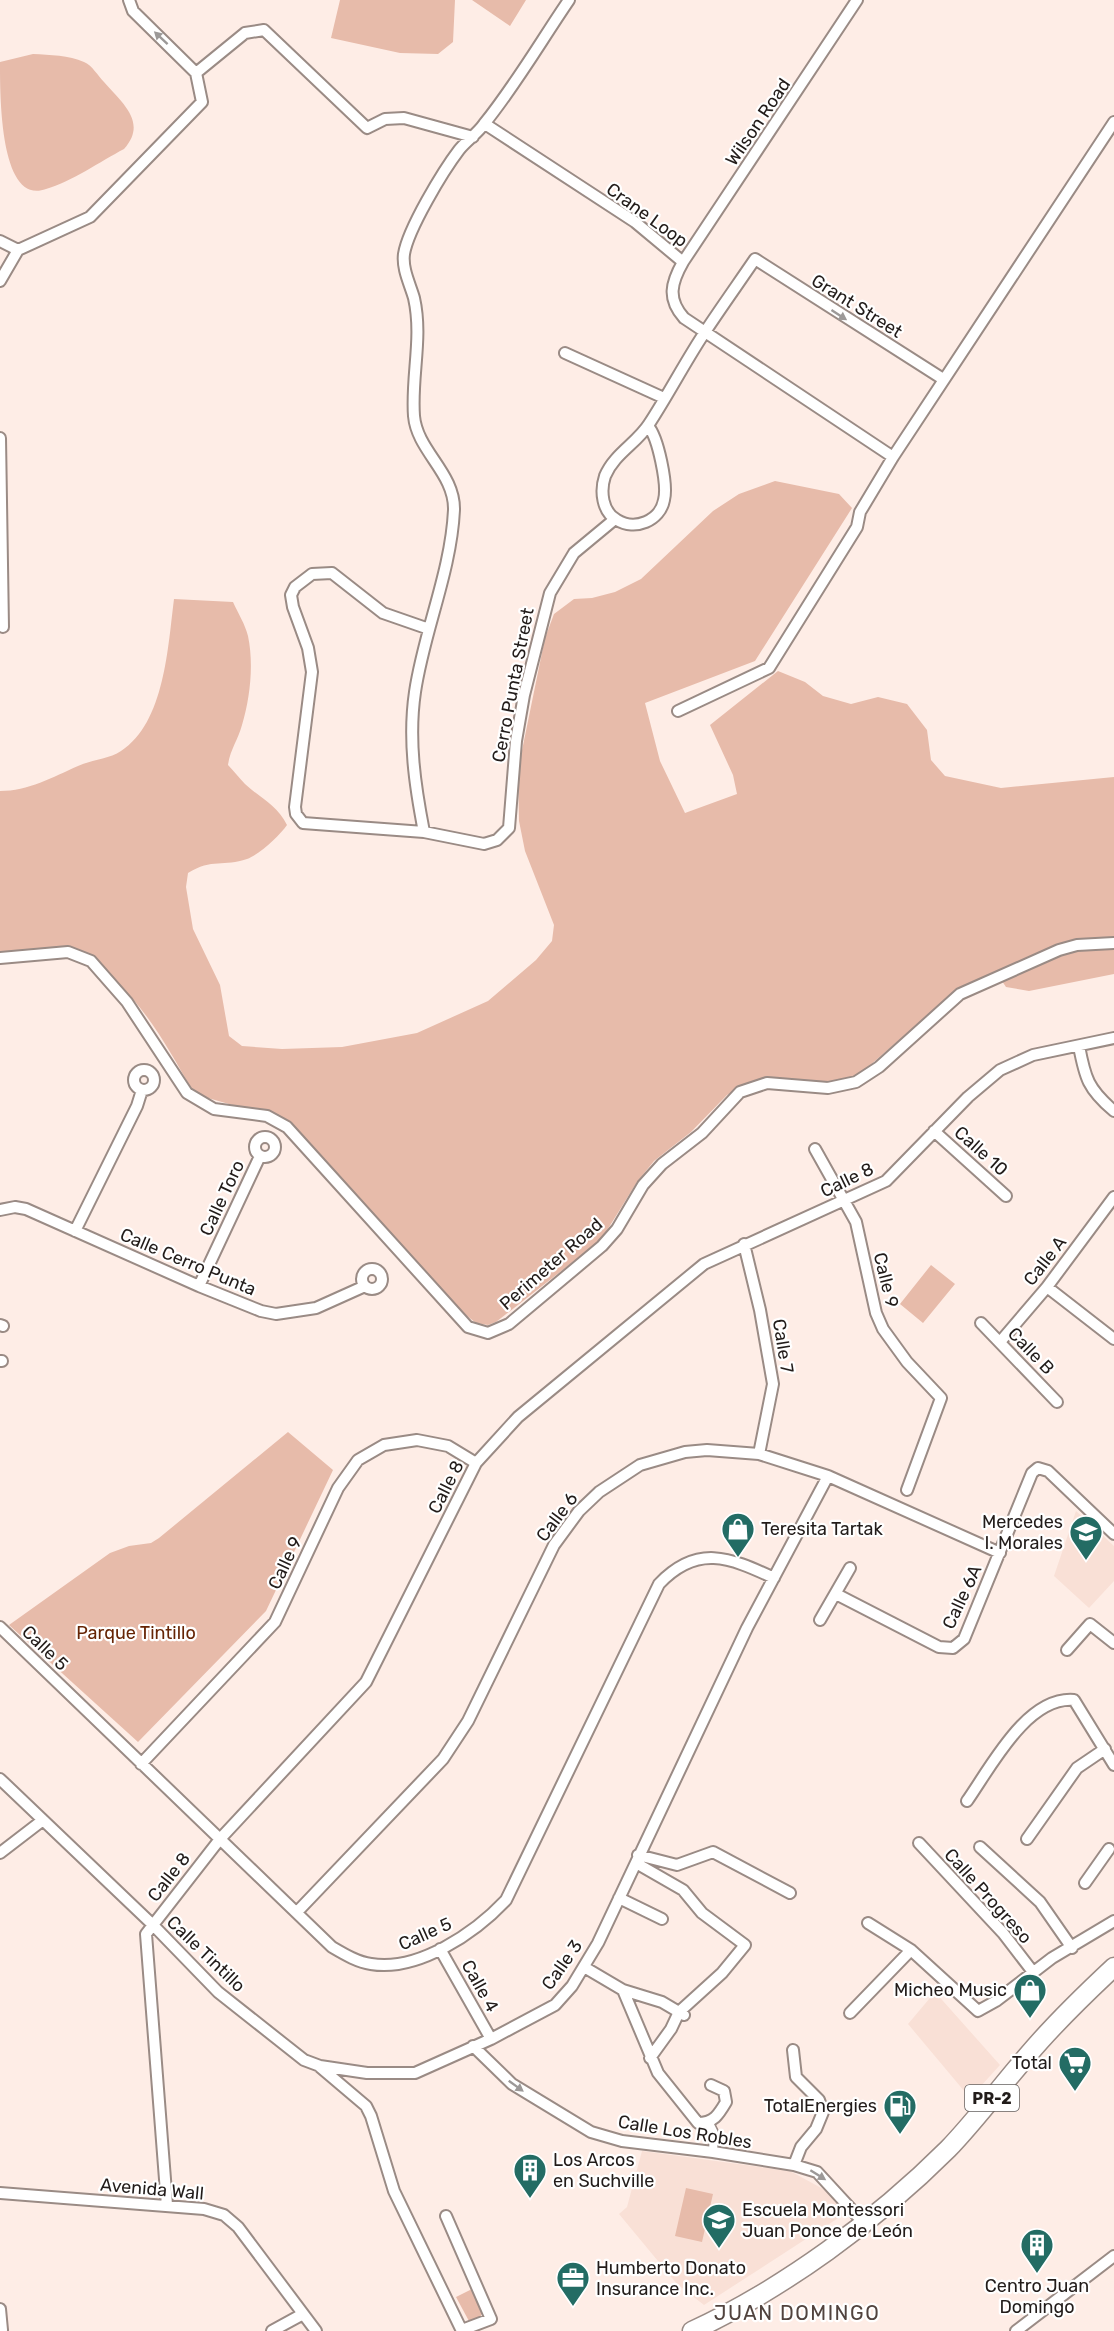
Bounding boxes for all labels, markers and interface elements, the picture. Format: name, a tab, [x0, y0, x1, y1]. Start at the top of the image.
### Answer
one-way arrow	[154, 31, 168, 45]
street label: Wilson Road	[721, 74, 795, 170]
street label: Crane Loop	[602, 178, 692, 252]
street label: Grant Street	[807, 269, 907, 343]
one-way arrow	[831, 309, 847, 320]
street label: Cerro Punta Street	[487, 606, 539, 764]
street label: Calle 10	[950, 1121, 1012, 1181]
street label: Calle Toro	[195, 1157, 249, 1239]
street label: Calle 8	[817, 1158, 877, 1202]
street label: Perimeter Road	[495, 1213, 607, 1315]
street label: Calle Cerro Punta	[117, 1223, 259, 1301]
street label: Calle A	[1019, 1232, 1071, 1290]
street label: Calle 9	[869, 1250, 903, 1310]
street label: Calle 7	[768, 1317, 798, 1375]
street label: Calle B	[1003, 1323, 1059, 1379]
street label: Calle 8	[423, 1457, 469, 1517]
street label: Calle 6	[531, 1488, 583, 1546]
shop icon: Teresita Tartak	[720, 1511, 756, 1558]
place label: Mercedes I. Morales	[982, 1511, 1063, 1554]
school or university icon: Mercedes I. Morales	[1068, 1514, 1104, 1561]
place label: Teresita Tartak	[761, 1518, 884, 1540]
street label: Calle 9	[263, 1533, 307, 1593]
street label: Calle 6A	[938, 1562, 986, 1632]
street label: Calle 5	[17, 1621, 73, 1675]
park label: Parque Tintillo	[76, 1622, 196, 1644]
street label: Calle Progreso	[939, 1844, 1037, 1948]
street label: Calle 8	[143, 1848, 195, 1906]
street label: Calle Tintillo	[162, 1911, 250, 1997]
street label: Calle 5	[395, 1913, 455, 1955]
street label: Calle 3	[537, 1936, 587, 1994]
street label: Calle 4	[457, 1956, 503, 2016]
shop icon: Micheo Music	[1012, 1972, 1048, 2019]
place label: Micheo Music	[894, 1979, 1007, 2001]
supermarket icon: Total	[1057, 2045, 1093, 2092]
place label: Total	[1012, 2052, 1052, 2074]
one-way arrow	[508, 2079, 523, 2091]
road number: PR-2	[965, 2085, 1019, 2111]
fuel station icon: TotalEnergies	[882, 2088, 918, 2135]
place label: TotalEnergies	[764, 2095, 877, 2117]
street label: Calle Los Robles	[616, 2111, 754, 2153]
place label: Los Arcos en Suchville	[553, 2149, 654, 2192]
building icon: Los Arcos en Suchville	[512, 2152, 548, 2199]
one-way arrow	[810, 2170, 826, 2181]
street label: Avenida Wall	[99, 2174, 205, 2204]
place label: Escuela Montessori Juan Ponce de León	[742, 2199, 913, 2242]
school or university icon: Escuela Montessori Juan Ponce de León	[701, 2202, 737, 2249]
building icon: Centro Juan Domingo	[1019, 2227, 1055, 2274]
place label: Humberto Donato Insurance Inc.	[596, 2257, 746, 2300]
office icon: Humberto Donato Insurance Inc.	[555, 2260, 591, 2307]
place label: Centro Juan Domingo	[985, 2275, 1089, 2318]
district label: JUAN DOMINGO	[714, 2301, 880, 2325]

